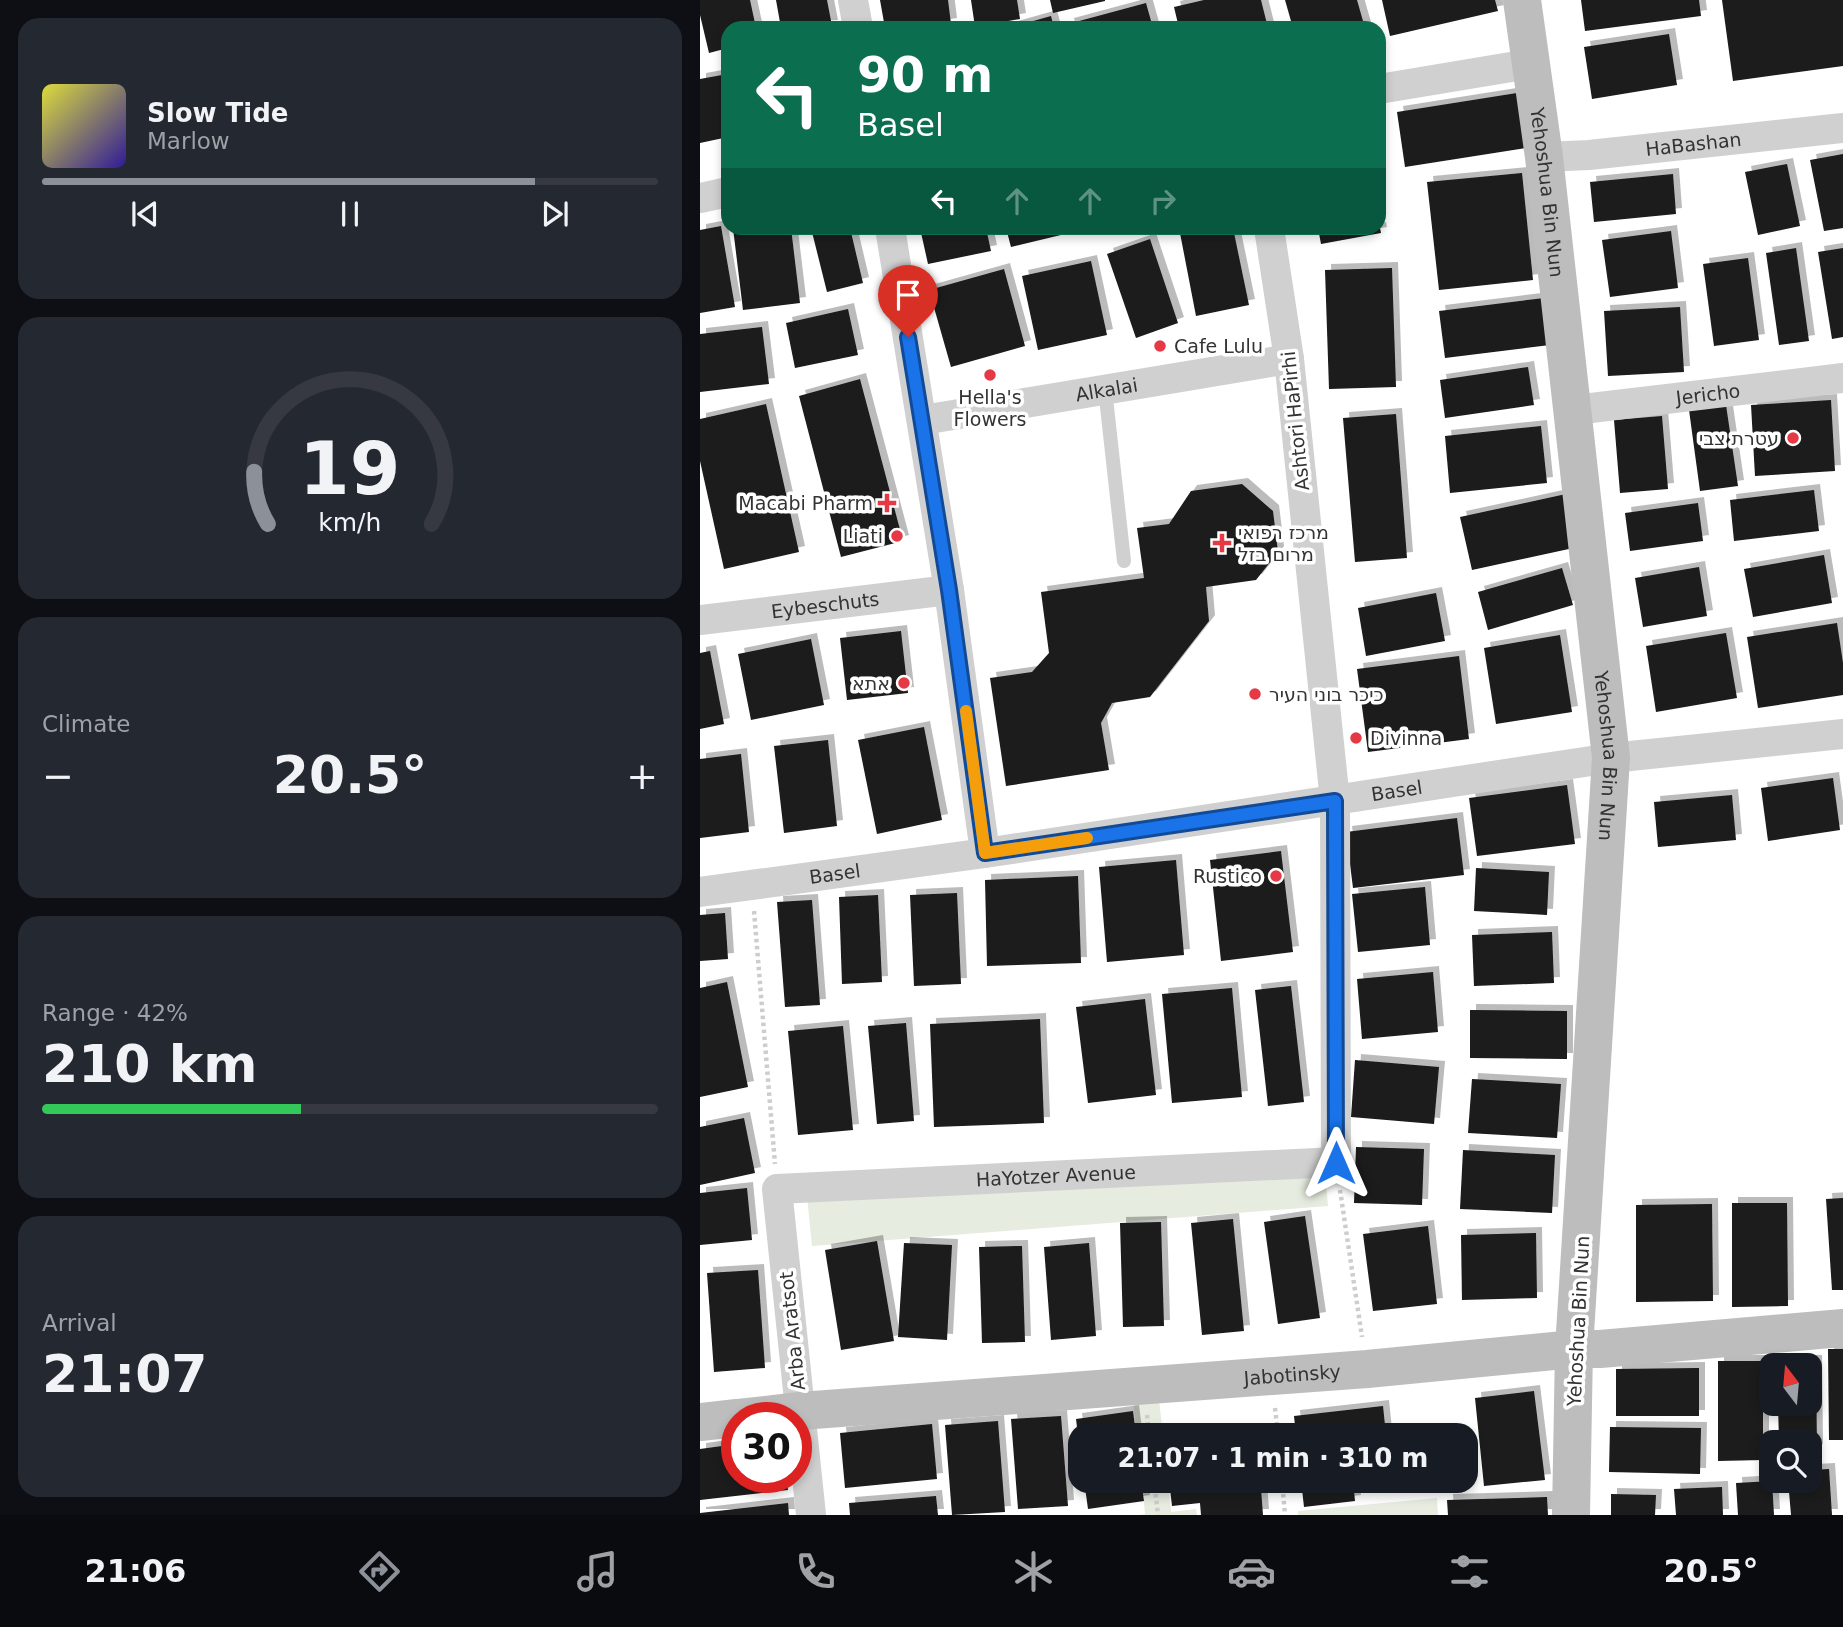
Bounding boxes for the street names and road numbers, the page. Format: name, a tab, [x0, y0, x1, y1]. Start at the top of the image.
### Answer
street label: Yehoshua Bin Nun	[1526, 105, 1568, 278]
street label: HaBashan	[1644, 128, 1742, 160]
street label: Ashtori HaPirhi	[1277, 350, 1313, 492]
street label: Alkalai	[1074, 373, 1139, 405]
street label: Jericho	[1674, 379, 1741, 409]
street label: Eybeschuts	[770, 587, 880, 622]
street label: Yehoshua Bin Nun	[1590, 669, 1622, 842]
street label: Basel	[1369, 776, 1424, 805]
street label: Basel	[808, 859, 862, 888]
street label: HaYotzer Avenue	[975, 1161, 1137, 1190]
street label: Yehoshua Bin Nun	[1562, 1235, 1593, 1408]
street label: Arba Aratsot	[775, 1270, 809, 1392]
street label: Jabotinsky	[1242, 1360, 1342, 1389]

